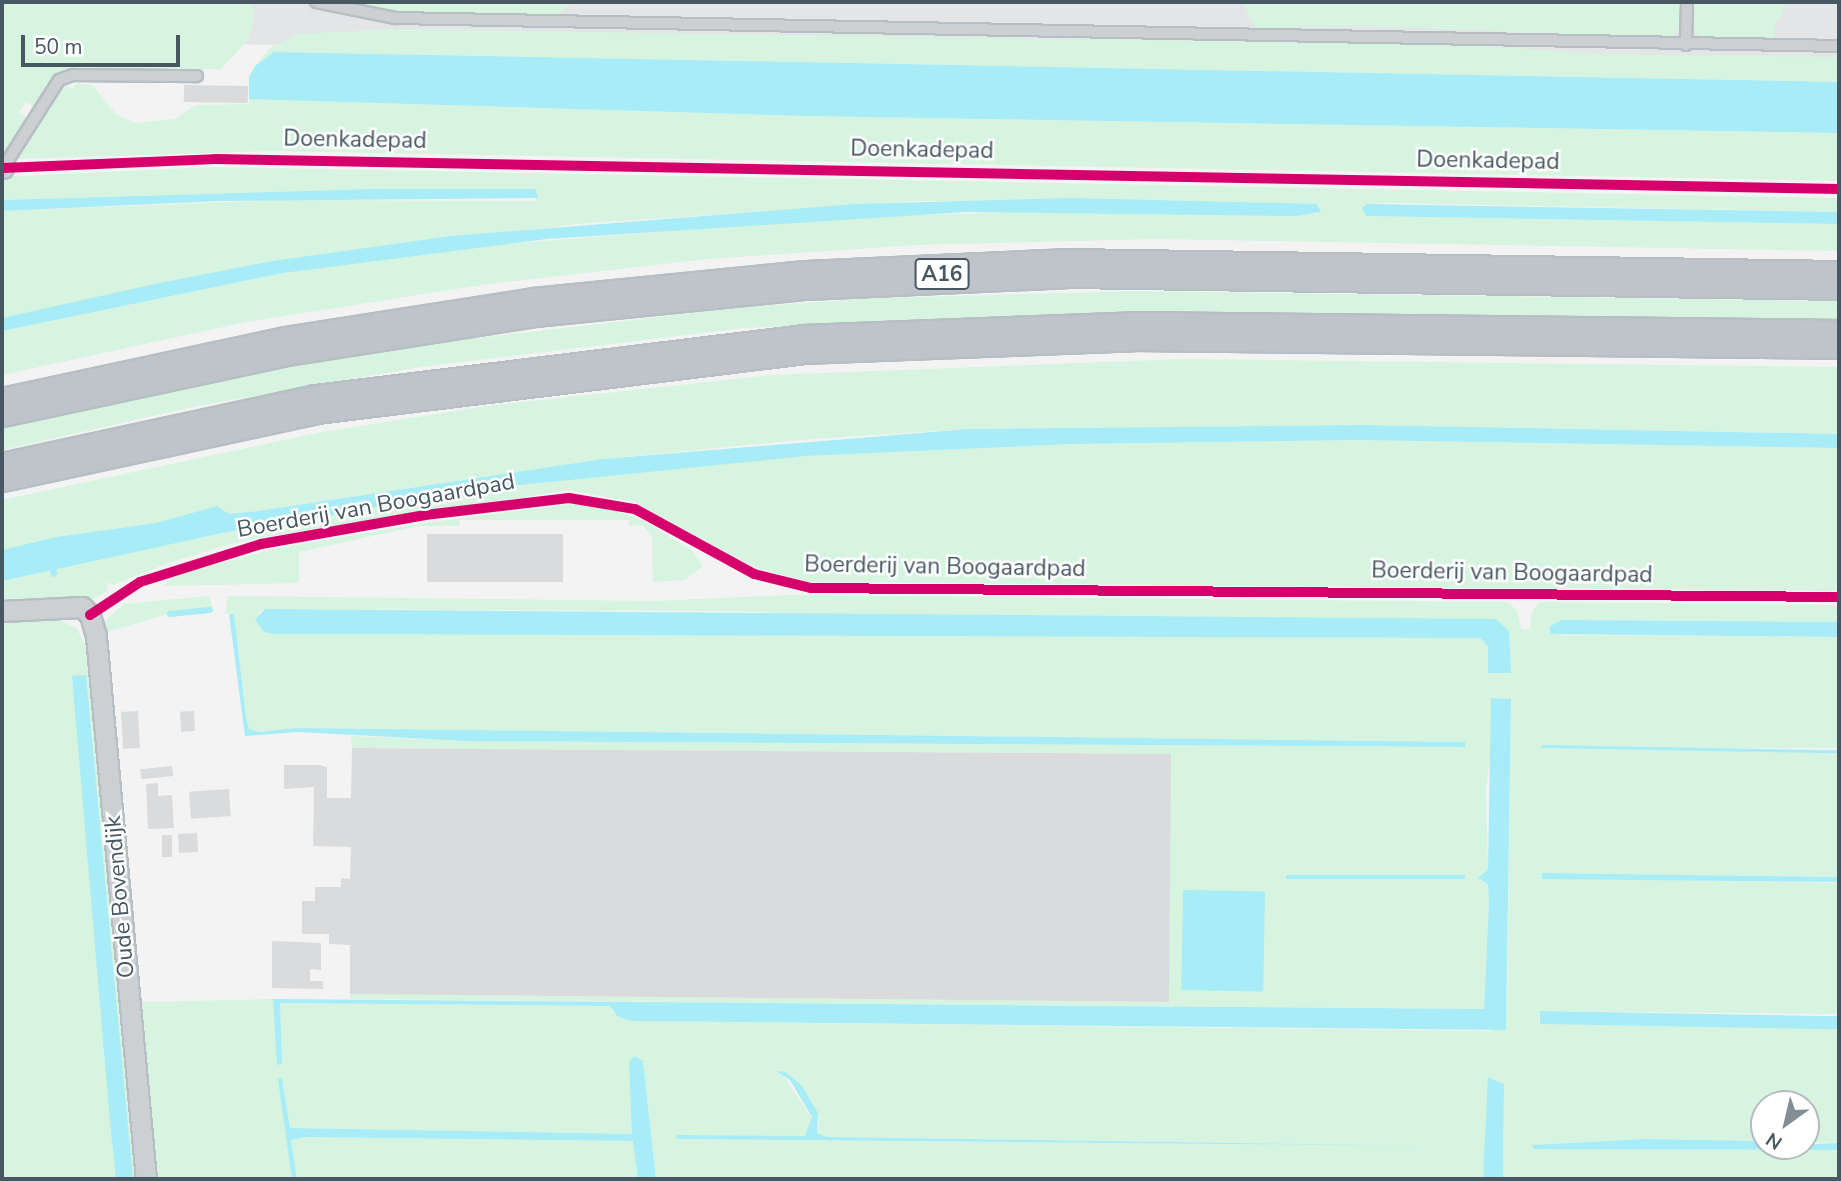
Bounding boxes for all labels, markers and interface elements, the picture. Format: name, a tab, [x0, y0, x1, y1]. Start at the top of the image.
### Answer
scale bar	[24, 21, 184, 65]
text: 50 m	[34, 33, 83, 61]
street label: Doenkadepad	[283, 125, 427, 155]
street label: Doenkadepad	[850, 135, 994, 165]
street label: Doenkadepad	[1416, 146, 1560, 176]
road number: A16	[914, 256, 970, 292]
street label: Boerderij van Boogaardpad	[235, 468, 517, 544]
street label: Boerderij van Boogaardpad	[804, 551, 1086, 583]
street label: Boerderij van Boogaardpad	[1371, 557, 1653, 589]
street label: Oude Bovendijk	[99, 815, 141, 979]
north arrow	[1750, 1090, 1820, 1160]
text: N	[1761, 1126, 1788, 1156]

